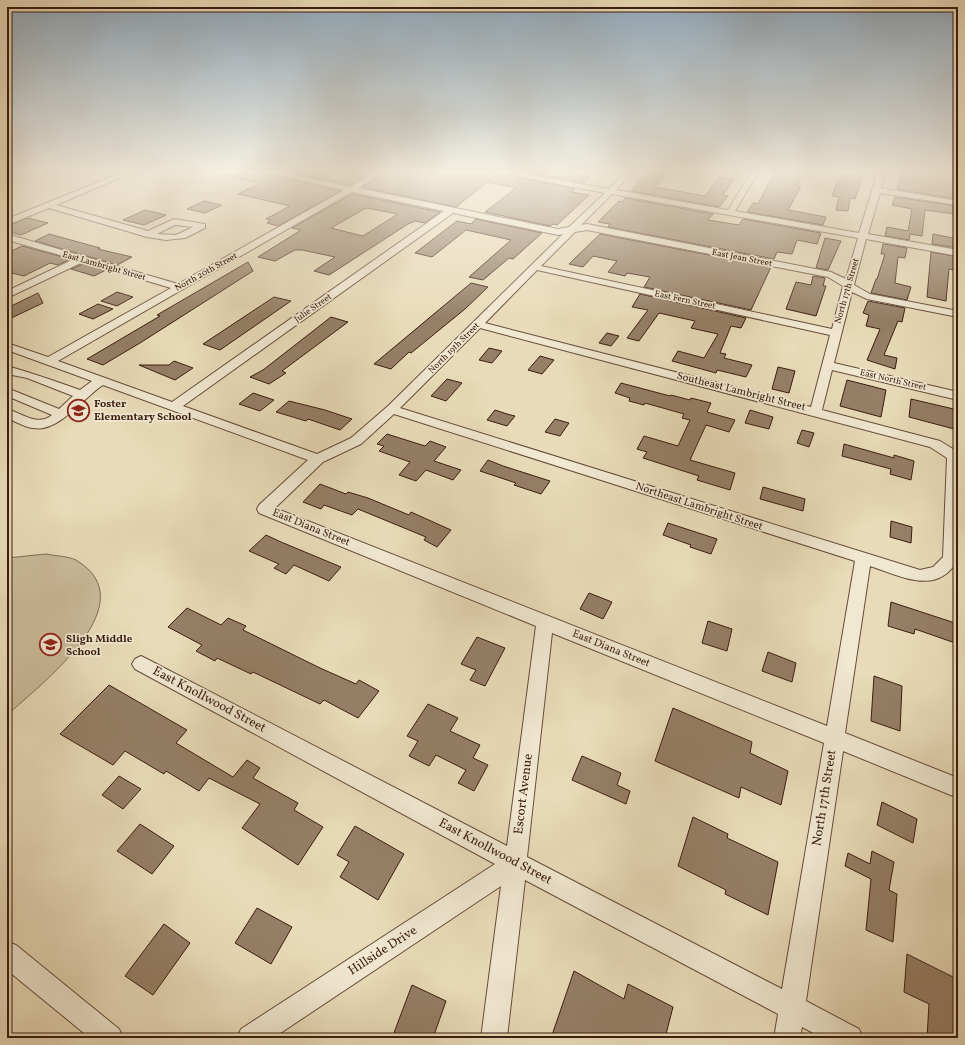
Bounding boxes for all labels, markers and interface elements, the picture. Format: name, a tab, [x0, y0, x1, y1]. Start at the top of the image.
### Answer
street label: East Jean Street	[711, 246, 773, 270]
street label: East Lambright Street	[61, 248, 147, 284]
street label: North 20th Street	[172, 249, 240, 295]
street label: North 17th Street	[831, 257, 863, 325]
street label: East Fern Street	[653, 287, 717, 313]
street label: Julie Street	[292, 290, 334, 326]
street label: North 19th Street	[425, 319, 483, 377]
street label: East North Street	[858, 366, 928, 394]
street label: Southeast Lambright Street	[675, 369, 807, 415]
school or university icon: Foster Elementary School	[65, 397, 91, 423]
place label: Foster Elementary School	[94, 397, 192, 425]
street label: Northeast Lambright Street	[633, 479, 765, 535]
street label: East Diana Street	[270, 506, 352, 551]
street label: East Diana Street	[570, 627, 652, 672]
school or university icon: Sligh Middle School	[38, 632, 64, 658]
place label: Sligh Middle School	[66, 632, 133, 660]
street label: East Knollwood Street	[149, 662, 269, 738]
street label: North 17th Street	[809, 748, 842, 847]
street label: Escort Avenue	[510, 753, 538, 835]
street label: East Knollwood Street	[435, 814, 555, 890]
street label: Hillside Drive	[345, 922, 421, 980]

